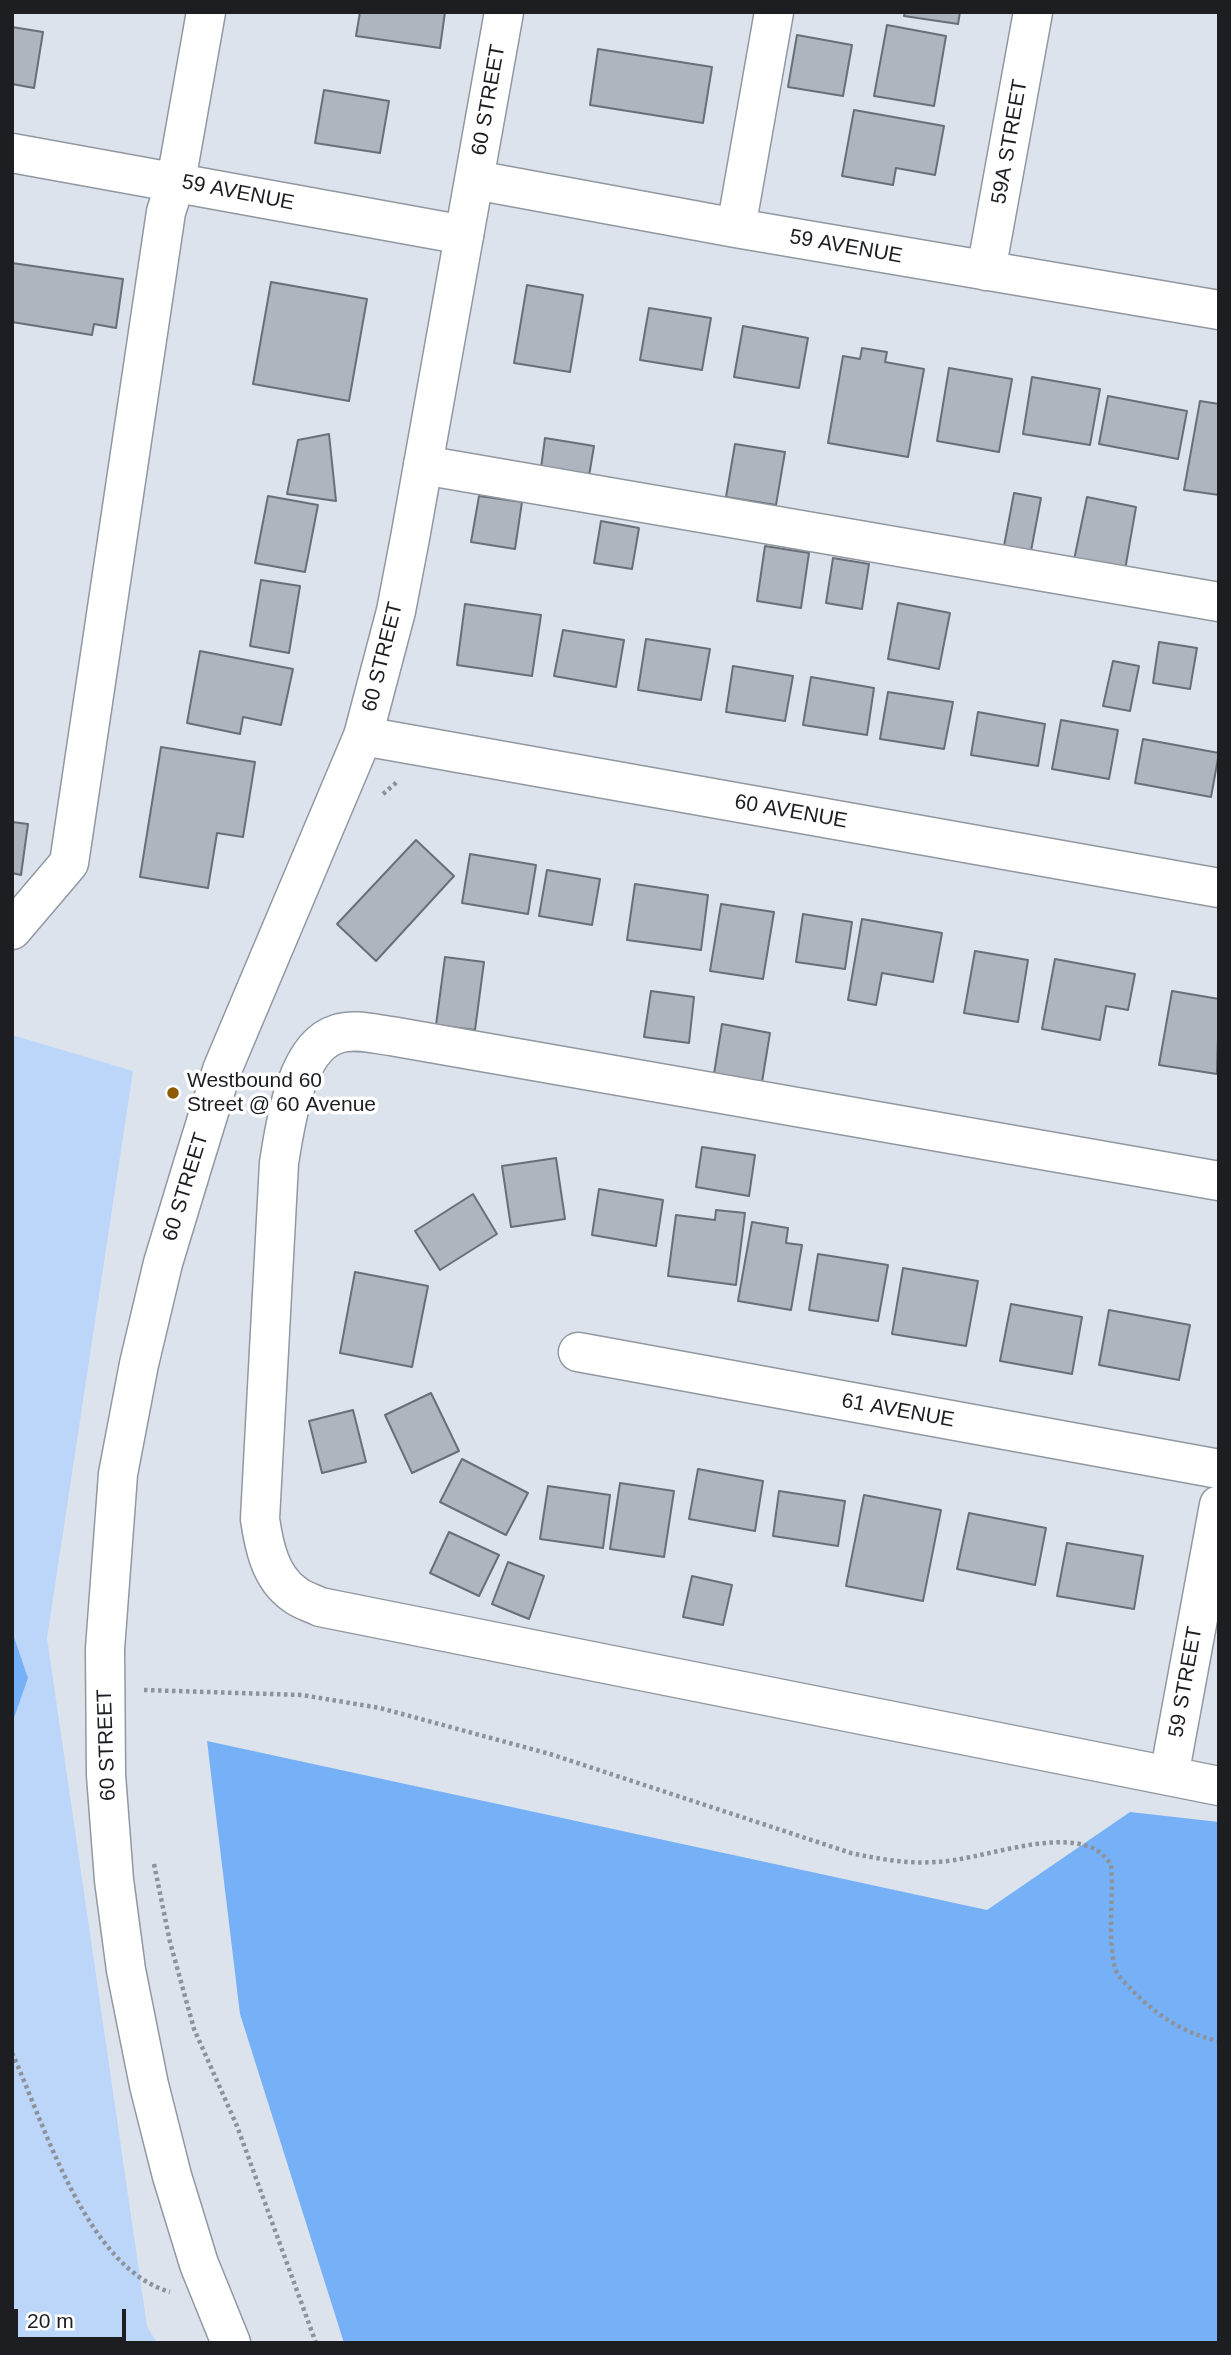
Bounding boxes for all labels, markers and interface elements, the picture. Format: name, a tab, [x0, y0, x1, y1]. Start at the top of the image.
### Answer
street label: 60 STREET	[467, 43, 511, 157]
street label: 59A STREET	[987, 78, 1033, 206]
street label: 59 AVENUE	[180, 170, 296, 216]
street label: 59 AVENUE	[788, 225, 904, 269]
street label: 60 STREET	[357, 600, 409, 714]
street label: 60 AVENUE	[733, 790, 849, 834]
place label: Westbound 60 Street @ 60 Avenue	[187, 1068, 376, 1118]
marker: Westbound 60 Street @ 60 Avenue	[165, 1085, 181, 1101]
street label: 60 STREET	[158, 1130, 214, 1244]
street label: 61 AVENUE	[840, 1389, 956, 1433]
street label: 59 STREET	[1164, 1625, 1208, 1739]
street label: 60 STREET	[92, 1689, 122, 1801]
scale bar	[18, 2296, 130, 2340]
text: 20 m	[27, 2309, 74, 2332]

